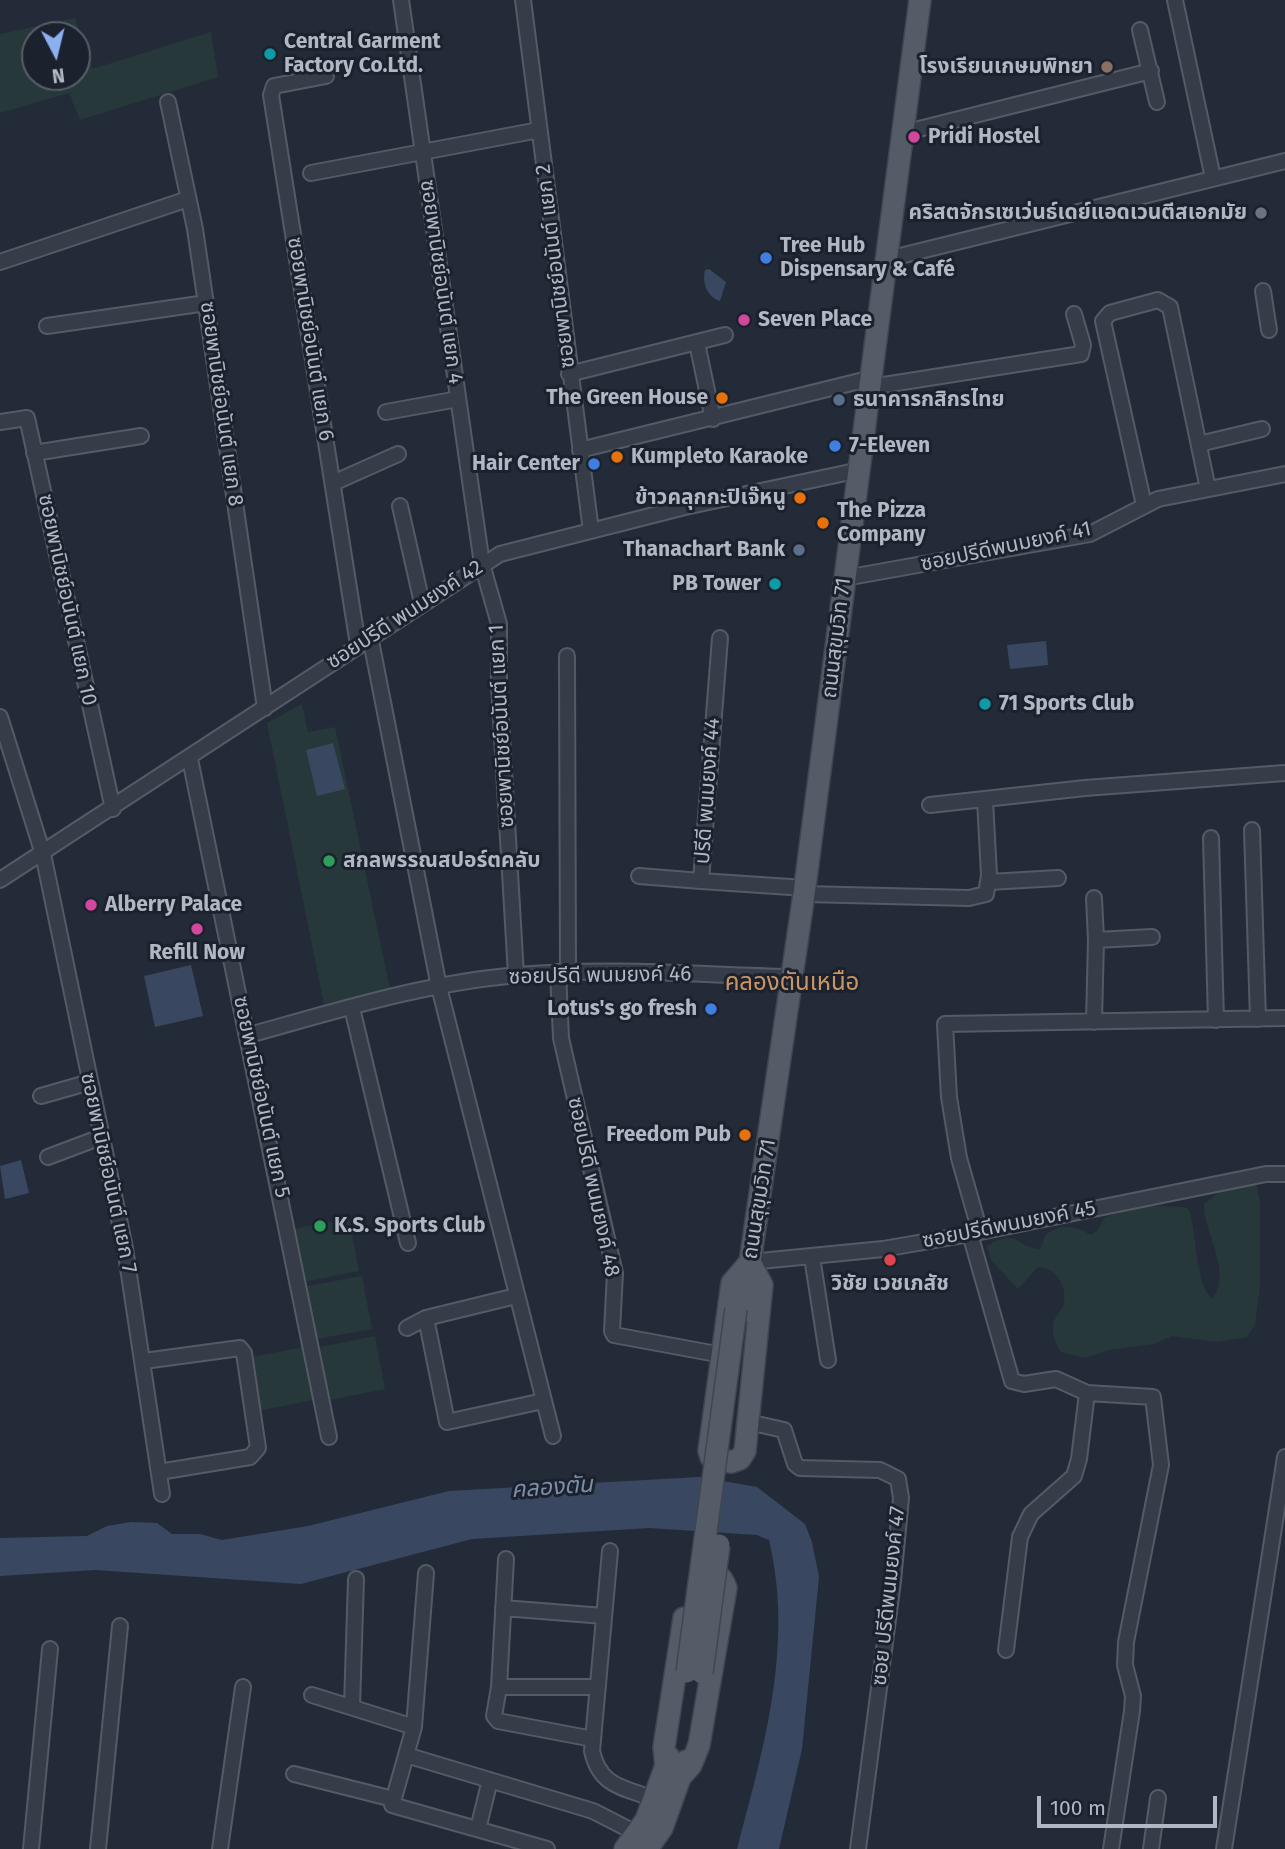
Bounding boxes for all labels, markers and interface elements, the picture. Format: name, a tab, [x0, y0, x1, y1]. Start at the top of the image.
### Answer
north arrow	[21, 21, 91, 91]
place label: Central Garment Factory Co.Ltd.	[284, 29, 441, 79]
marker: Central Garment Factory Co.Ltd.	[262, 46, 278, 62]
place label: โรงเรียนเกษมพิทยา	[919, 54, 1093, 80]
marker: โรงเรียนเกษมพิทยา	[1099, 59, 1115, 75]
text: N	[51, 63, 66, 88]
place label: Pridi Hostel	[928, 124, 1040, 150]
marker: Pridi Hostel	[906, 129, 922, 145]
street label: ซอยพานิชย์อนันต์ แยก 2	[531, 163, 581, 369]
street label: ซอยพานิชย์อนันต์ แยก 4	[414, 178, 468, 386]
place label: คริสตจักรเซเว่นธ์เดย์แอดเวนตีสเอกมัย	[909, 200, 1247, 226]
marker: คริสตจักรเซเว่นธ์เดย์แอดเวนตีสเอกมัย	[1253, 205, 1269, 221]
place label: Tree Hub Dispensary & Café	[780, 233, 955, 283]
street label: ซอยพานิชย์อนันต์ แยก 6	[281, 235, 339, 443]
marker: Tree Hub Dispensary & Café	[758, 250, 774, 266]
street label: ซอยพานิชย์อนันต์ แยก 8	[194, 300, 248, 508]
place label: Seven Place	[758, 307, 872, 333]
marker: Seven Place	[736, 312, 752, 328]
place label: The Green House	[546, 385, 708, 411]
place label: ธนาคารกสิกรไทย	[853, 387, 1005, 413]
marker: The Green House	[714, 390, 730, 406]
marker: ธนาคารกสิกรไทย	[831, 392, 847, 408]
place label: 7-Eleven	[849, 433, 930, 459]
marker: 7-Eleven	[827, 438, 843, 454]
place label: Kumpleto Karaoke	[631, 444, 808, 470]
marker: Kumpleto Karaoke	[609, 449, 625, 465]
place label: Hair Center	[472, 451, 580, 477]
marker: Hair Center	[586, 456, 602, 472]
place label: ข้าวคลุกกะปิเจ๊หนู	[635, 485, 786, 511]
marker: ข้าวคลุกกะปิเจ๊หนู	[792, 490, 808, 506]
street label: ซอยพานิชย์อนันต์ แยก 10	[32, 492, 102, 708]
place label: The Pizza Company	[837, 498, 926, 548]
marker: The Pizza Company	[815, 515, 831, 531]
street label: ซอยปรีดีพนมยงค์ 41	[918, 517, 1094, 577]
place label: Thanachart Bank	[623, 537, 785, 563]
marker: Thanachart Bank	[791, 542, 807, 558]
street label: ซอยปรีดี พนมยงค์ 42	[322, 555, 488, 675]
place label: PB Tower	[672, 571, 761, 597]
marker: PB Tower	[767, 576, 783, 592]
street label: ถนนสุขุมวิท 71	[817, 576, 857, 700]
street label: ซอยพานิชย์อนันต์ แยก 1	[484, 623, 520, 829]
place label: 71 Sports Club	[999, 691, 1134, 717]
marker: 71 Sports Club	[977, 696, 993, 712]
street label: ปรีดี พนมยงค์ 44	[690, 717, 726, 865]
place label: สกลพรรณสปอร์ตคลับ	[343, 848, 541, 874]
marker: สกลพรรณสปอร์ตคลับ	[321, 853, 337, 869]
place label: Alberry Palace	[105, 892, 242, 918]
marker: Alberry Palace	[83, 897, 99, 913]
marker: Refill Now	[189, 921, 205, 937]
place label: Refill Now	[149, 940, 245, 966]
street label: ซอยปรีดี พนมยงค์ 46	[508, 962, 692, 990]
district label: คลองตันเหนือ	[725, 969, 859, 997]
street label: ซอยพานิชย์อนันต์ แยก 5	[227, 994, 295, 1200]
place label: Lotus's go fresh	[547, 996, 697, 1022]
marker: Lotus's go fresh	[703, 1001, 719, 1017]
street label: ซอยพานิชย์อนันต์ แยก 7	[74, 1071, 142, 1275]
street label: ซอยปรีดี พนมยงค์ 48	[562, 1095, 624, 1279]
place label: Freedom Pub	[606, 1122, 731, 1148]
marker: Freedom Pub	[737, 1127, 753, 1143]
street label: ถนนสุขุมวิท 71	[738, 1137, 782, 1261]
street label: ซอยปรีดีพนมยงค์ 45	[920, 1196, 1098, 1254]
place label: K.S. Sports Club	[334, 1213, 485, 1239]
marker: K.S. Sports Club	[312, 1218, 328, 1234]
marker: วิชัย เวชเภสัช	[882, 1252, 898, 1268]
place label: วิชัย เวชเภสัช	[831, 1271, 949, 1297]
water label: คลองตัน	[510, 1471, 594, 1505]
street label: ซอย ปรีดีพนมยงค์ 47	[867, 1505, 911, 1687]
scale bar	[1040, 1783, 1220, 1827]
text: 100 m	[1050, 1795, 1106, 1821]

